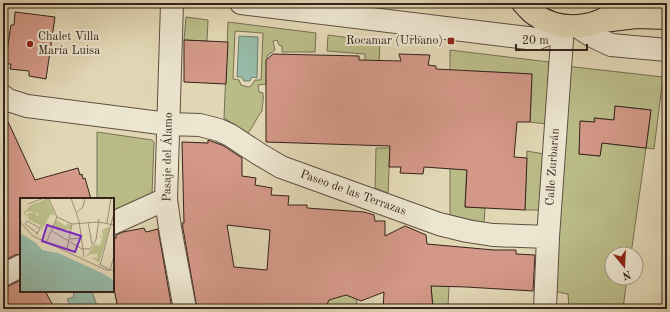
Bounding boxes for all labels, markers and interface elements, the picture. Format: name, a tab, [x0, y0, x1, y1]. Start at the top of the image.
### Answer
scale bar	[516, 26, 587, 52]
place label: Chalet Villa María Luisa	[38, 31, 100, 57]
place label: Rocamar (Urbano)	[346, 34, 443, 47]
text: 20 m	[522, 35, 549, 47]
marker: Rocamar (Urbano)	[446, 36, 456, 46]
marker: Chalet Villa María Luisa	[25, 39, 35, 49]
street label: Pasaje del Álamo	[158, 112, 175, 202]
street label: Calle Zurbarán	[544, 127, 562, 206]
street label: Paseo de las Terrazas	[298, 168, 408, 218]
inset map	[20, 198, 114, 292]
north arrow	[604, 246, 644, 286]
text: N	[620, 268, 632, 281]

